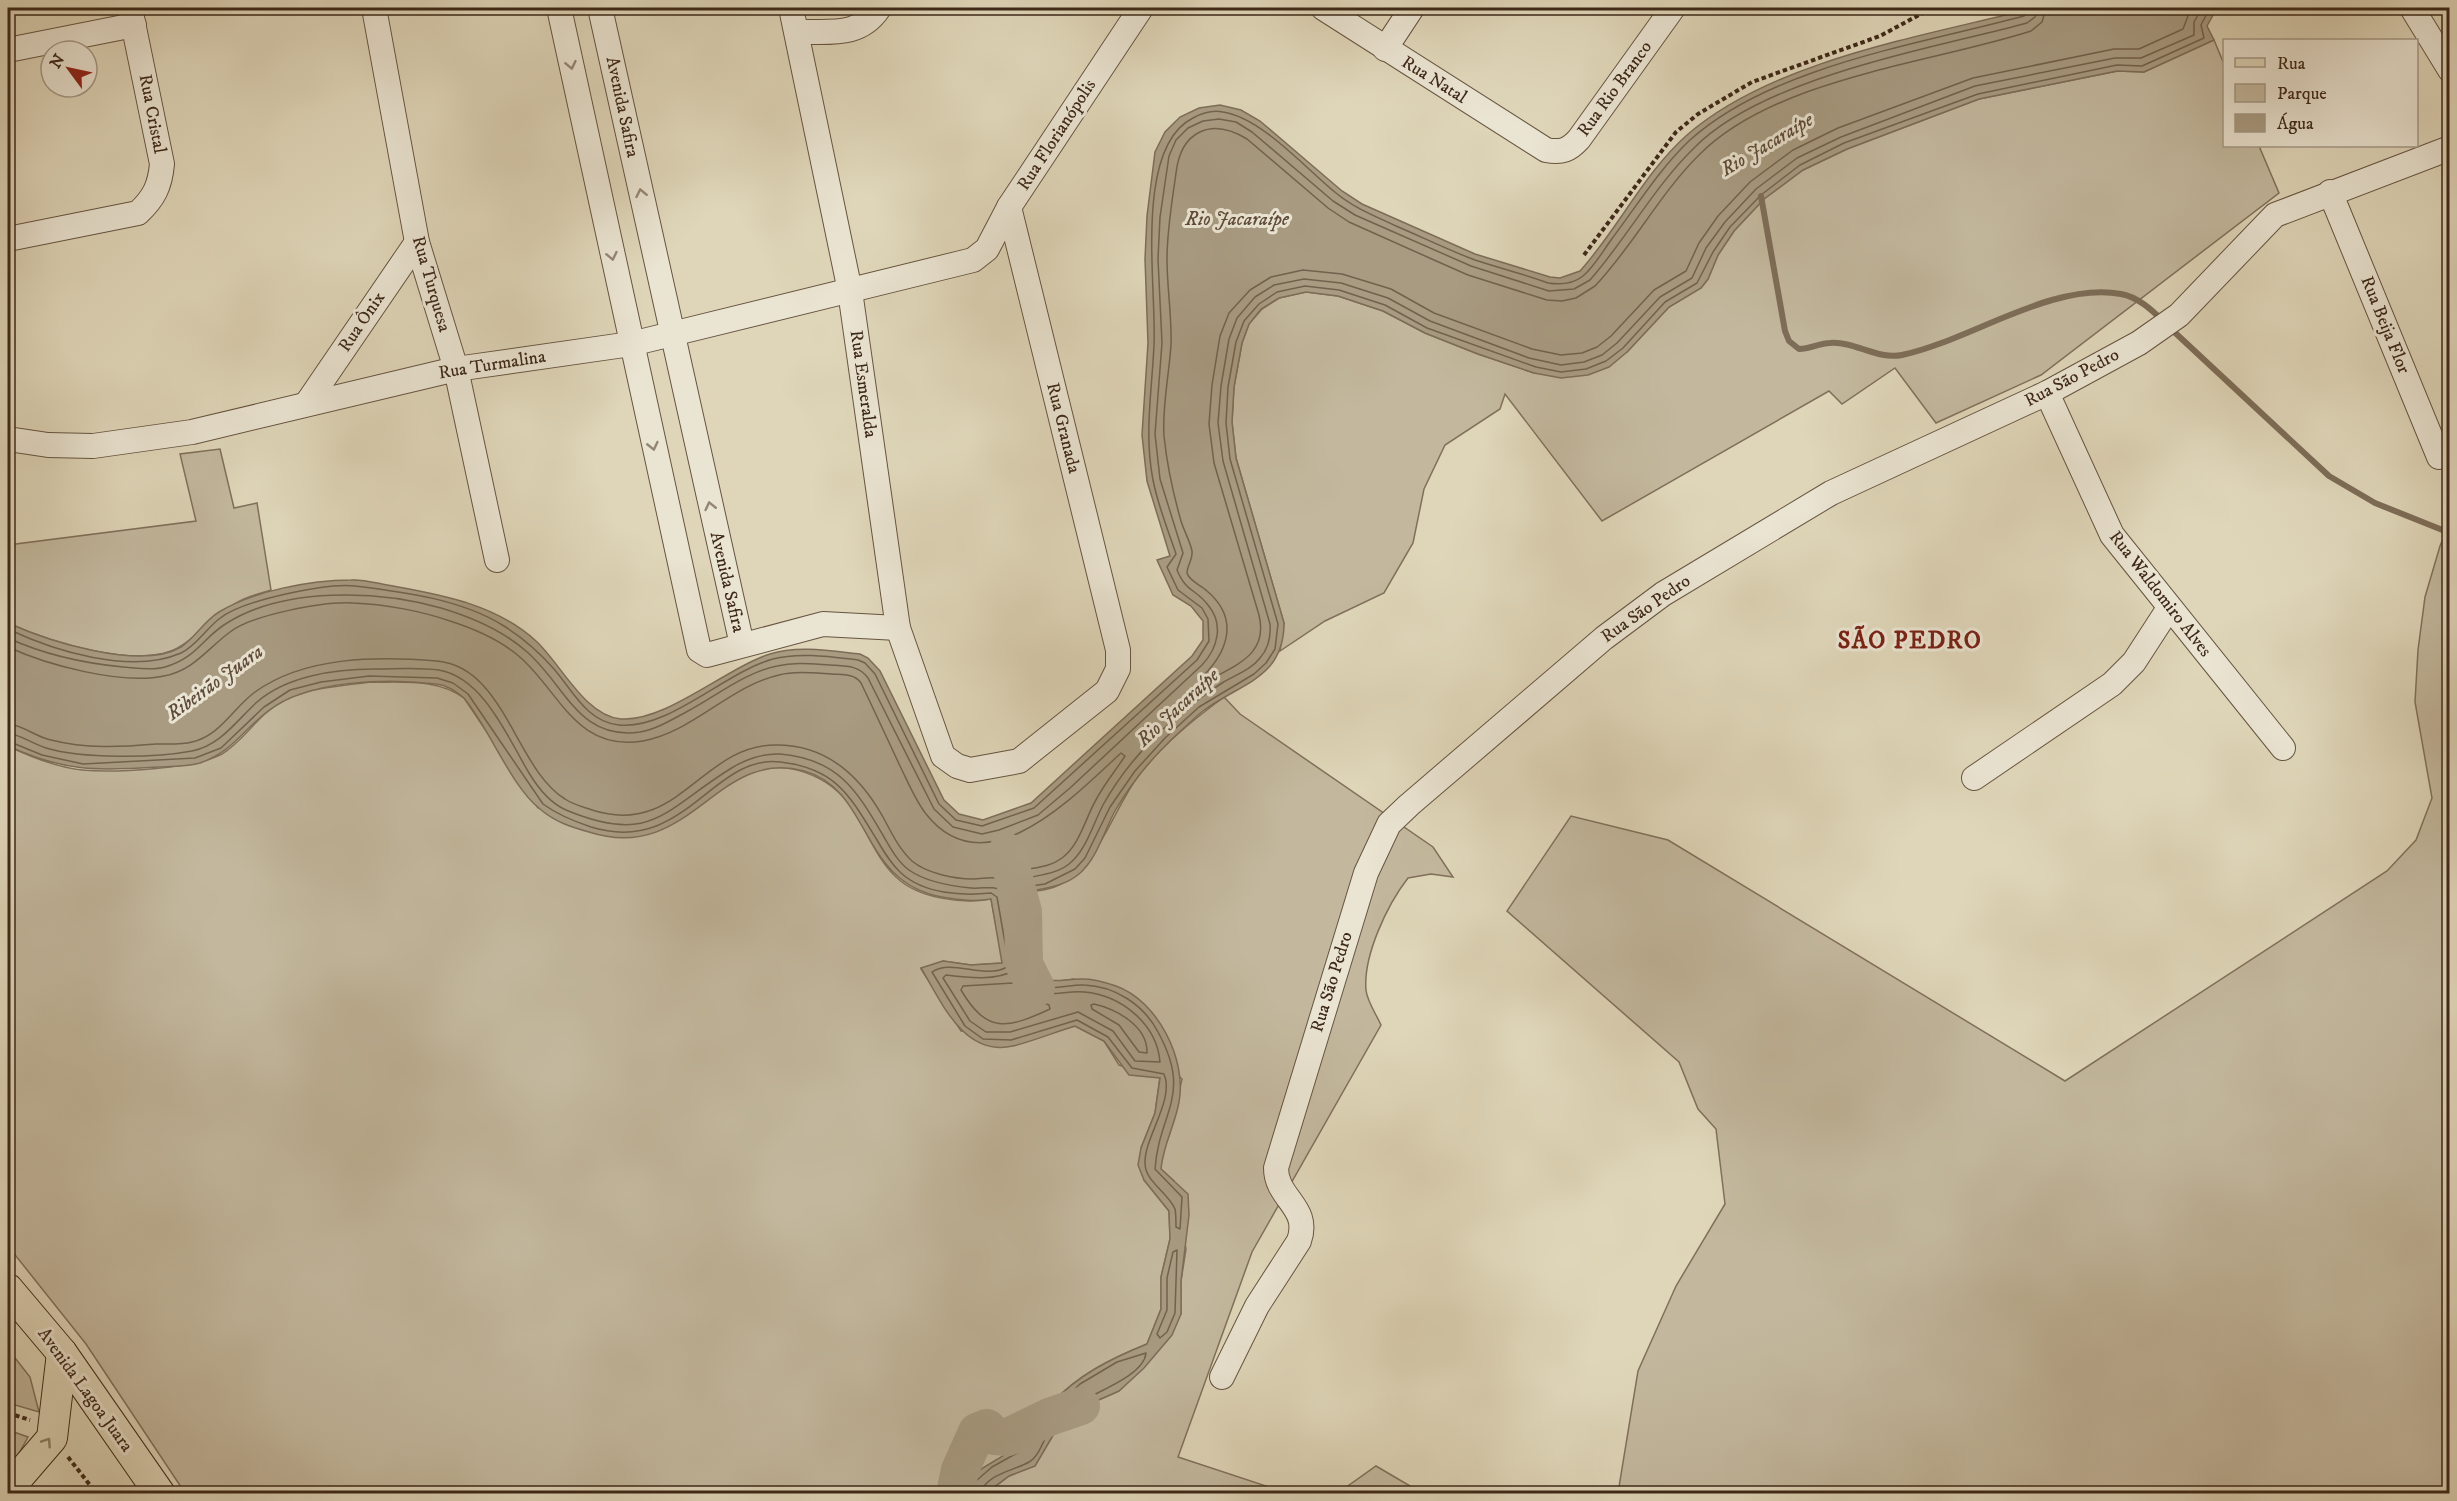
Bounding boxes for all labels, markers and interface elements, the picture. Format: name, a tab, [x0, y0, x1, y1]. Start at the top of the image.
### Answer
street label: Rua Rio Branco	[1573, 37, 1657, 141]
north arrow	[39, 39, 99, 99]
legend	[2223, 39, 2418, 147]
text: N	[45, 50, 69, 72]
street label: Rua Natal	[1397, 51, 1471, 109]
text: Rua	[2277, 53, 2306, 75]
street label: Avenida Safira	[601, 55, 643, 160]
one-way arrow	[564, 59, 577, 69]
street label: Rua Cristal	[134, 73, 171, 156]
street label: Rua Florianópolis	[1013, 75, 1101, 195]
text: Parque	[2277, 83, 2327, 105]
water label: Rio Jacaraípe	[1715, 107, 1819, 183]
text: Água	[2277, 112, 2314, 135]
one-way arrow	[635, 188, 648, 198]
water label: Rio Jacaraípe	[1184, 207, 1290, 232]
street label: Rua Turquesa	[407, 234, 455, 335]
one-way arrow	[605, 250, 618, 260]
street label: Rua Beija Flor	[2355, 273, 2415, 377]
street label: Rua Ônix	[334, 288, 390, 356]
street label: Rua Esmeralda	[845, 329, 881, 439]
street label: Rua São Pedro	[2021, 344, 2123, 412]
street label: Rua Turmalina	[437, 346, 547, 384]
street label: Rua Granada	[1041, 380, 1085, 476]
one-way arrow	[646, 441, 659, 451]
one-way arrow	[705, 501, 718, 511]
street label: Rua Waldomiro Alves	[2104, 527, 2216, 661]
street label: Avenida Safira	[705, 530, 749, 635]
street label: Rua São Pedro	[1597, 570, 1695, 648]
district label: SÃO PEDRO	[1838, 625, 1982, 656]
water label: Ribeirão Juara	[161, 640, 268, 727]
water label: Rio Jacaraípe	[1131, 663, 1225, 753]
street label: Rua São Pedro	[1306, 929, 1358, 1035]
street label: Avenida Lagoa Juara	[33, 1324, 138, 1457]
one-way arrow	[40, 1438, 51, 1449]

